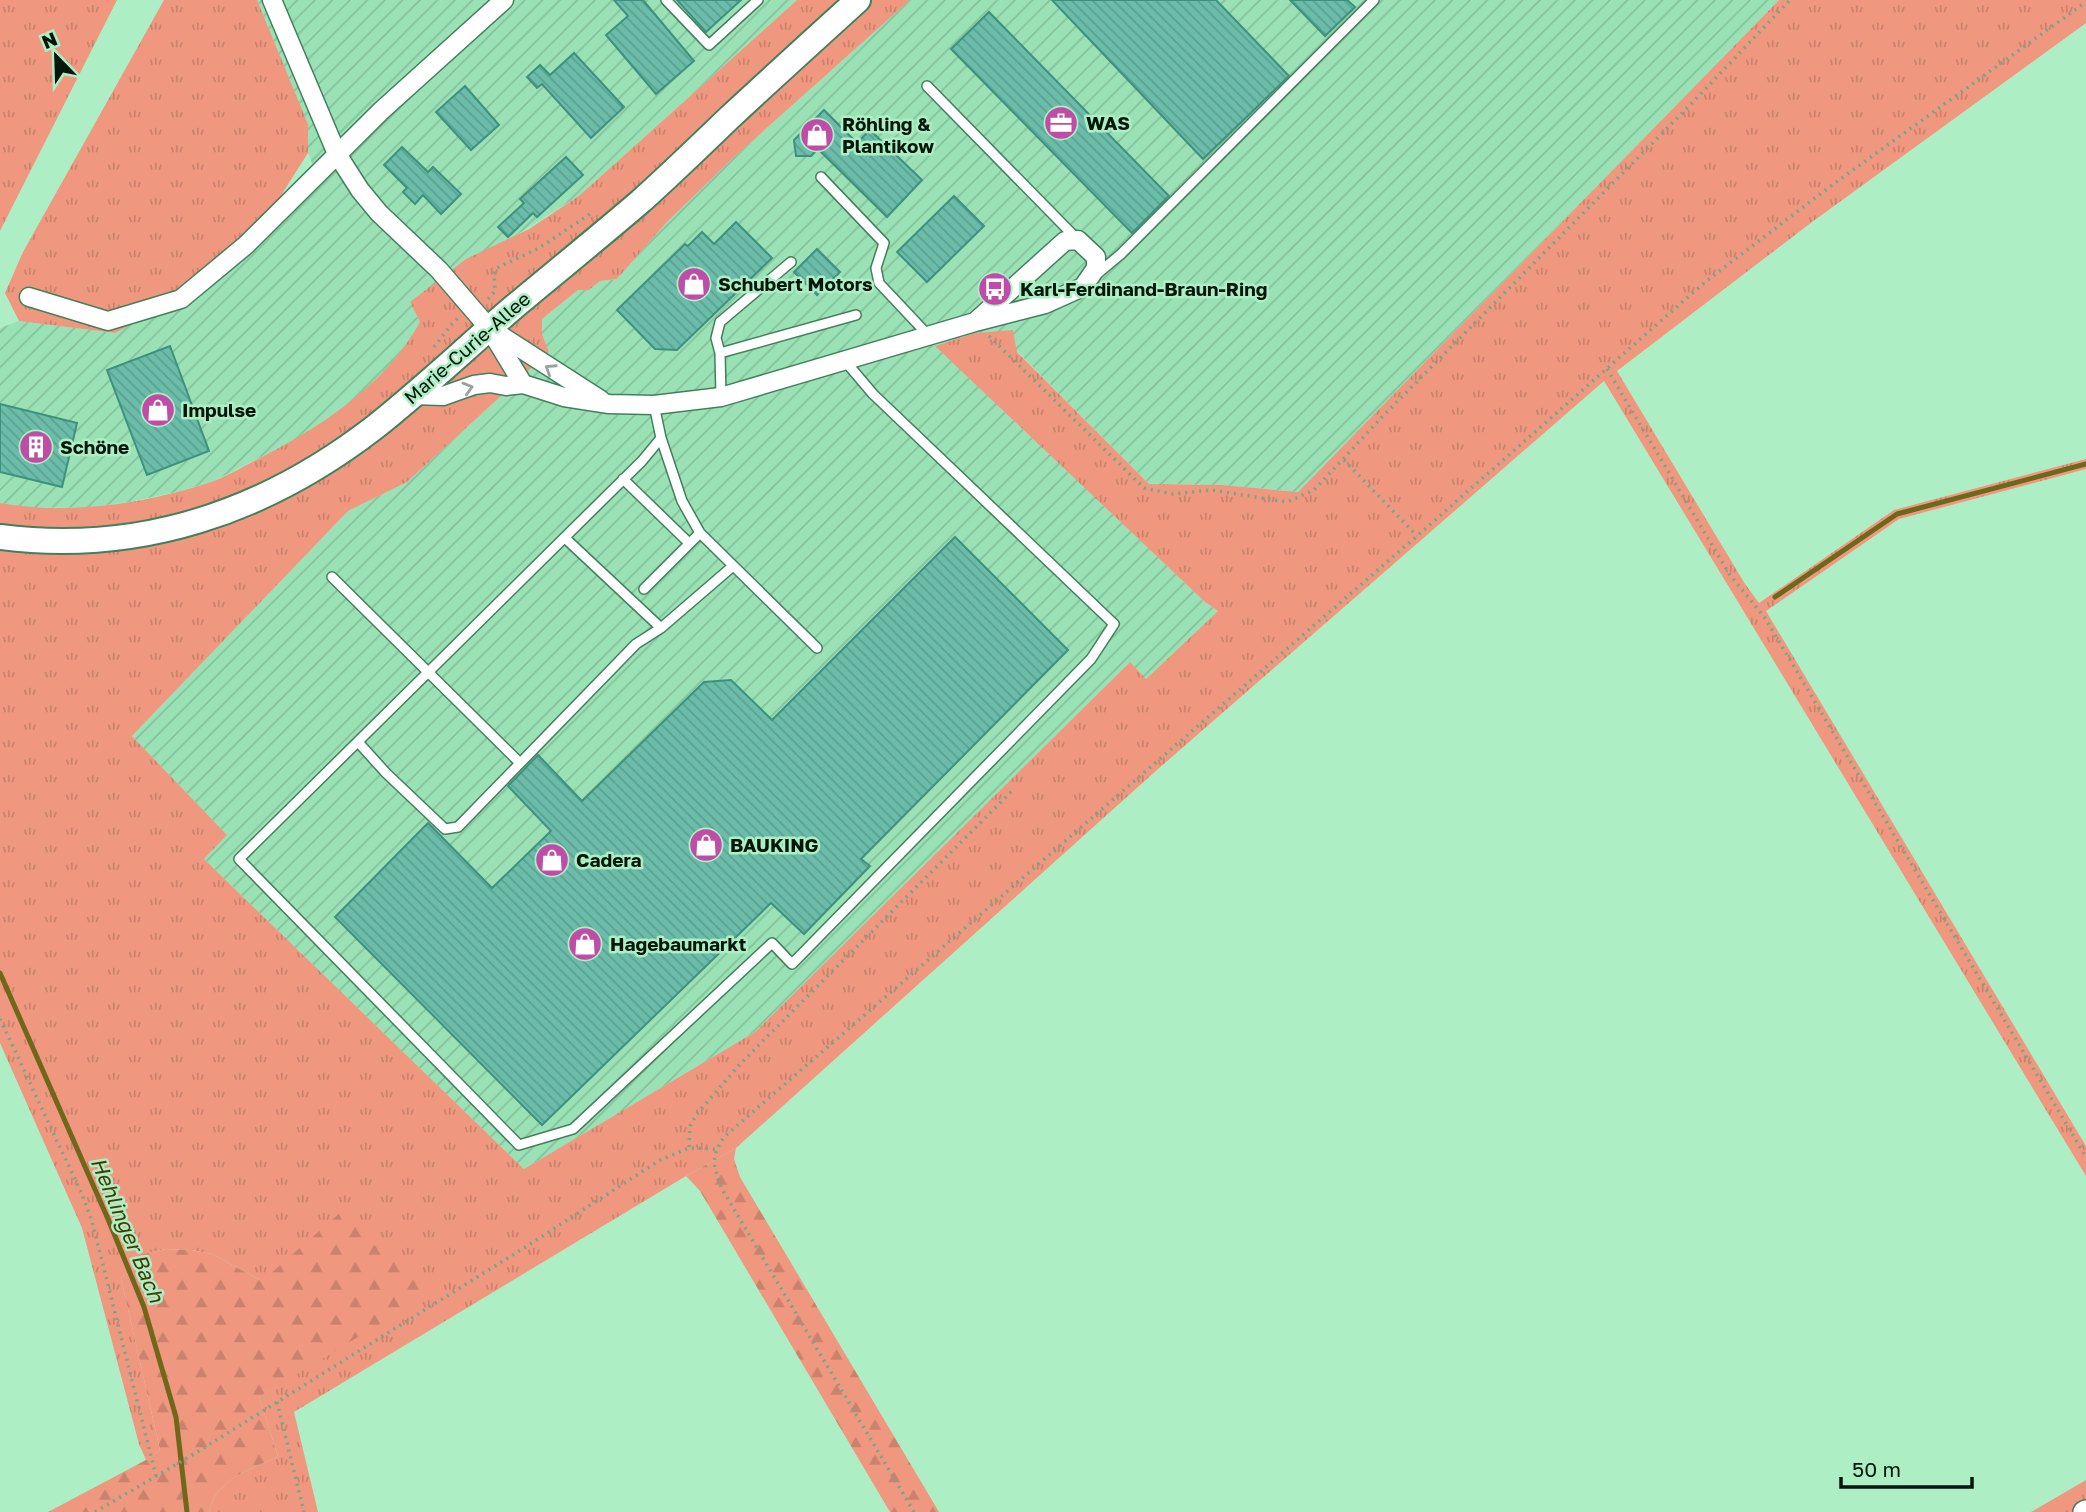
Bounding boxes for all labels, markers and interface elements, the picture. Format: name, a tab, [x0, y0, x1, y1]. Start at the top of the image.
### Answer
north arrow	[21, 21, 91, 91]
text: N	[38, 26, 60, 53]
office icon: WAS	[1042, 104, 1080, 142]
place label: WAS	[1086, 111, 1130, 134]
place label: Röhling & Plantikow	[842, 112, 934, 157]
shop icon: Röhling & Plantikow	[798, 116, 836, 154]
shop icon: Schubert Motors	[675, 265, 713, 303]
bus stop icon: Karl-Ferdinand-Braun-Ring	[976, 270, 1014, 308]
place label: Schubert Motors	[718, 272, 873, 295]
place label: Karl-Ferdinand-Braun-Ring	[1020, 277, 1267, 300]
street label: Marie-Curie-Allee	[399, 287, 534, 409]
one-way arrow	[545, 365, 558, 377]
one-way arrow	[462, 381, 474, 396]
shop icon: Impulse	[139, 391, 177, 429]
place label: Impulse	[182, 398, 256, 421]
building icon: Schöne	[17, 428, 55, 466]
place label: Schöne	[60, 435, 129, 458]
shop icon: BAUKING	[687, 826, 725, 864]
place label: BAUKING	[730, 833, 819, 856]
shop icon: Cadera	[533, 841, 571, 879]
place label: Cadera	[576, 848, 642, 871]
shop icon: Hagebaumarkt	[566, 925, 604, 963]
place label: Hagebaumarkt	[610, 932, 747, 955]
water label: Hehlinger Bach	[86, 1153, 171, 1307]
scale bar	[1841, 1446, 1972, 1490]
text: 50 m	[1852, 1456, 1901, 1482]

